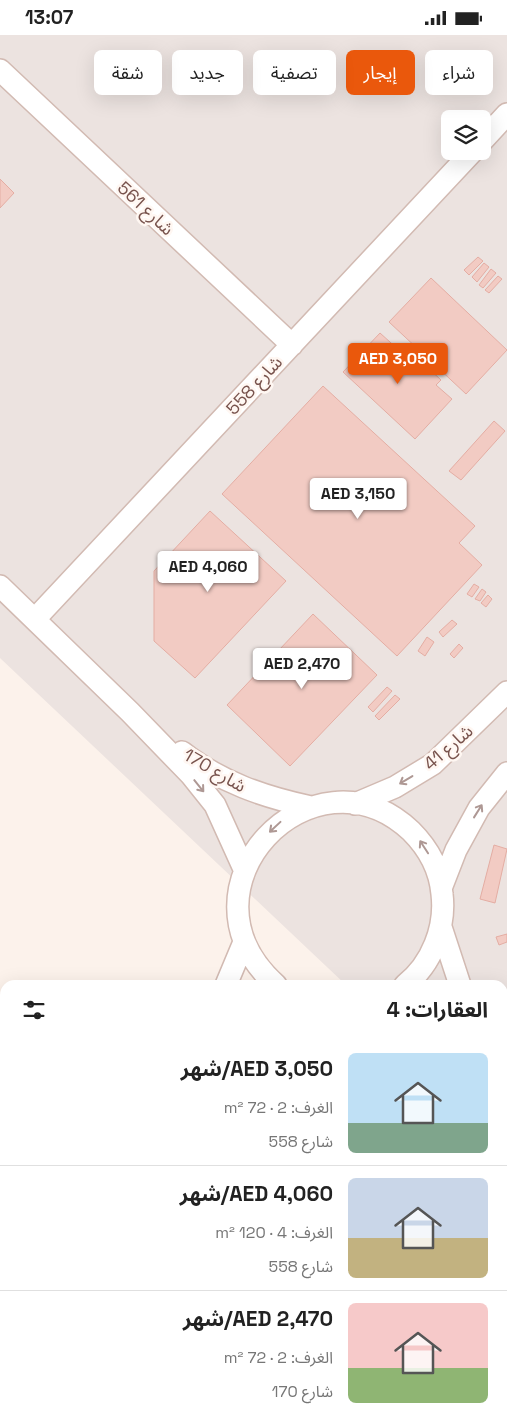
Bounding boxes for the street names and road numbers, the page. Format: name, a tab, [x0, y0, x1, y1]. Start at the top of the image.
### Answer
street label: شارع 561	[111, 176, 179, 242]
street label: شارع 558	[221, 351, 289, 421]
street label: شارع 41	[419, 719, 479, 777]
street label: شارع 170	[178, 743, 251, 800]

